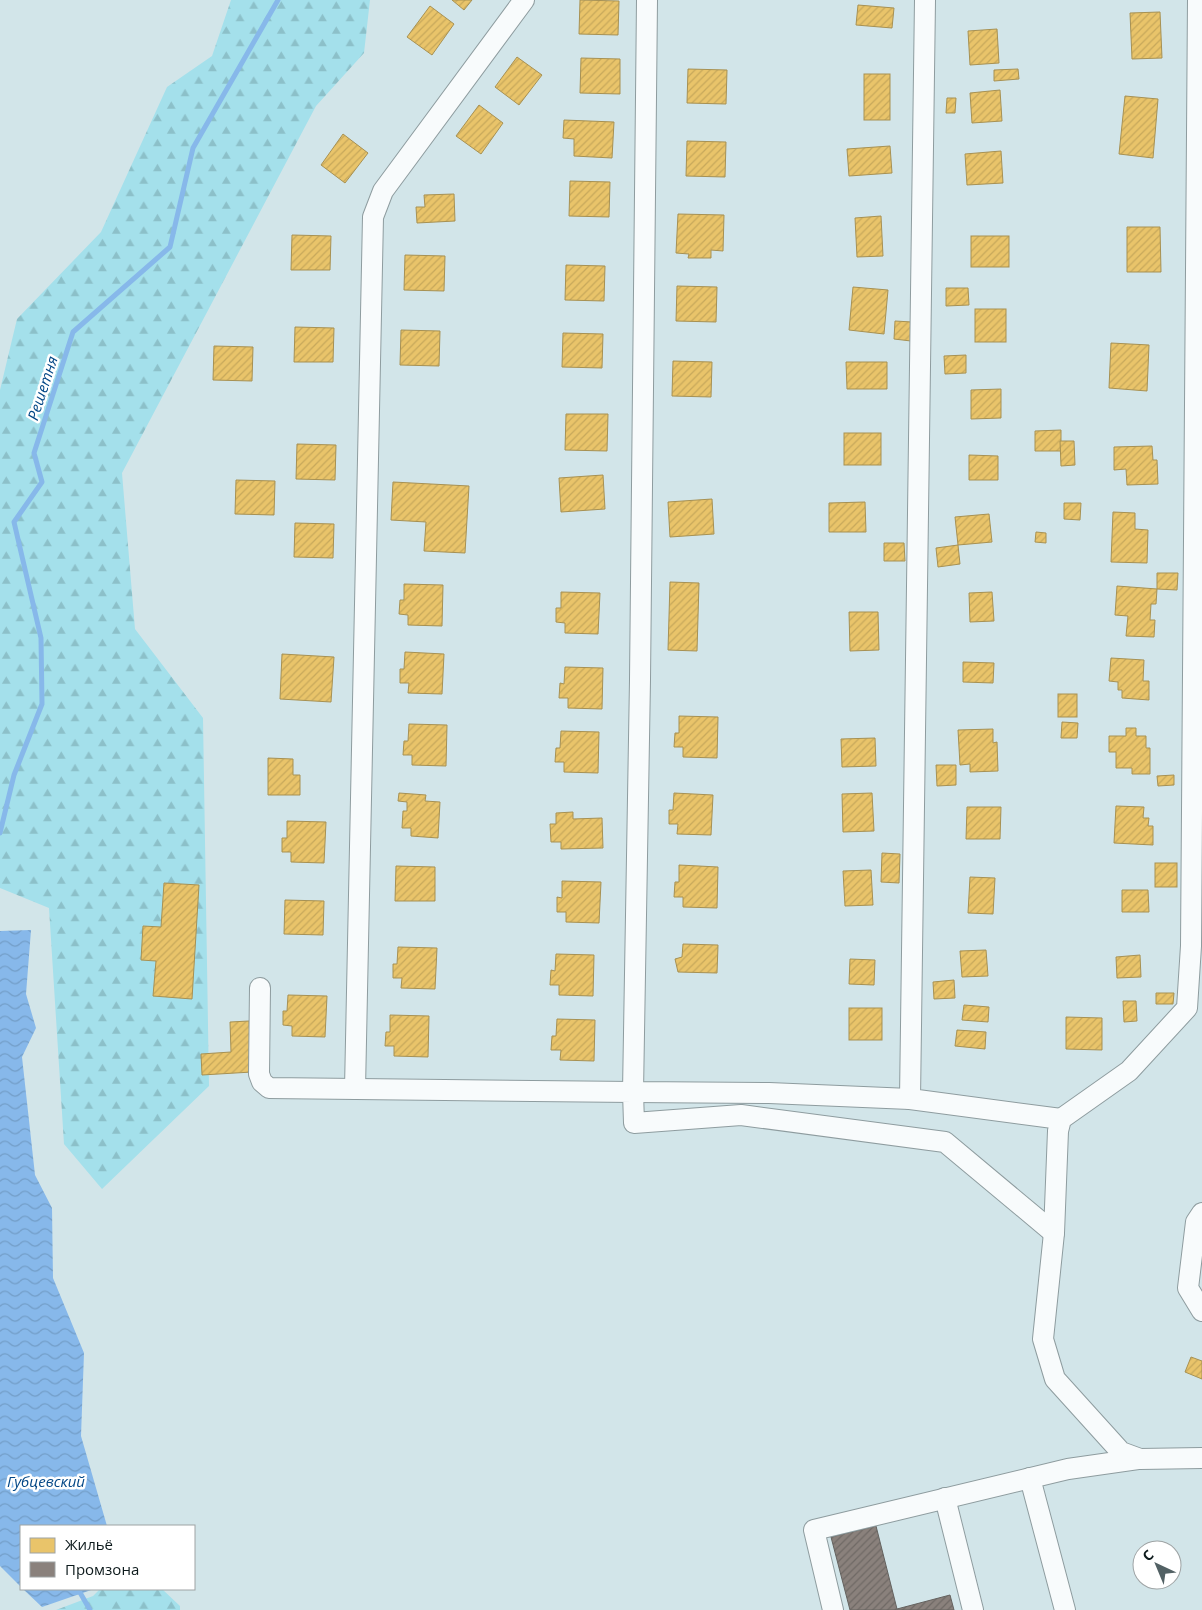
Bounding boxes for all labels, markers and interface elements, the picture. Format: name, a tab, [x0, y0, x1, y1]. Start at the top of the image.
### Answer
water label: Решетня	[22, 353, 62, 423]
water label: Губцевский	[7, 1471, 85, 1491]
legend	[20, 1525, 195, 1590]
text: Жильё	[65, 1534, 113, 1554]
north arrow	[1132, 1540, 1182, 1590]
text: С	[1138, 1545, 1157, 1565]
text: Промзона	[65, 1559, 139, 1579]

